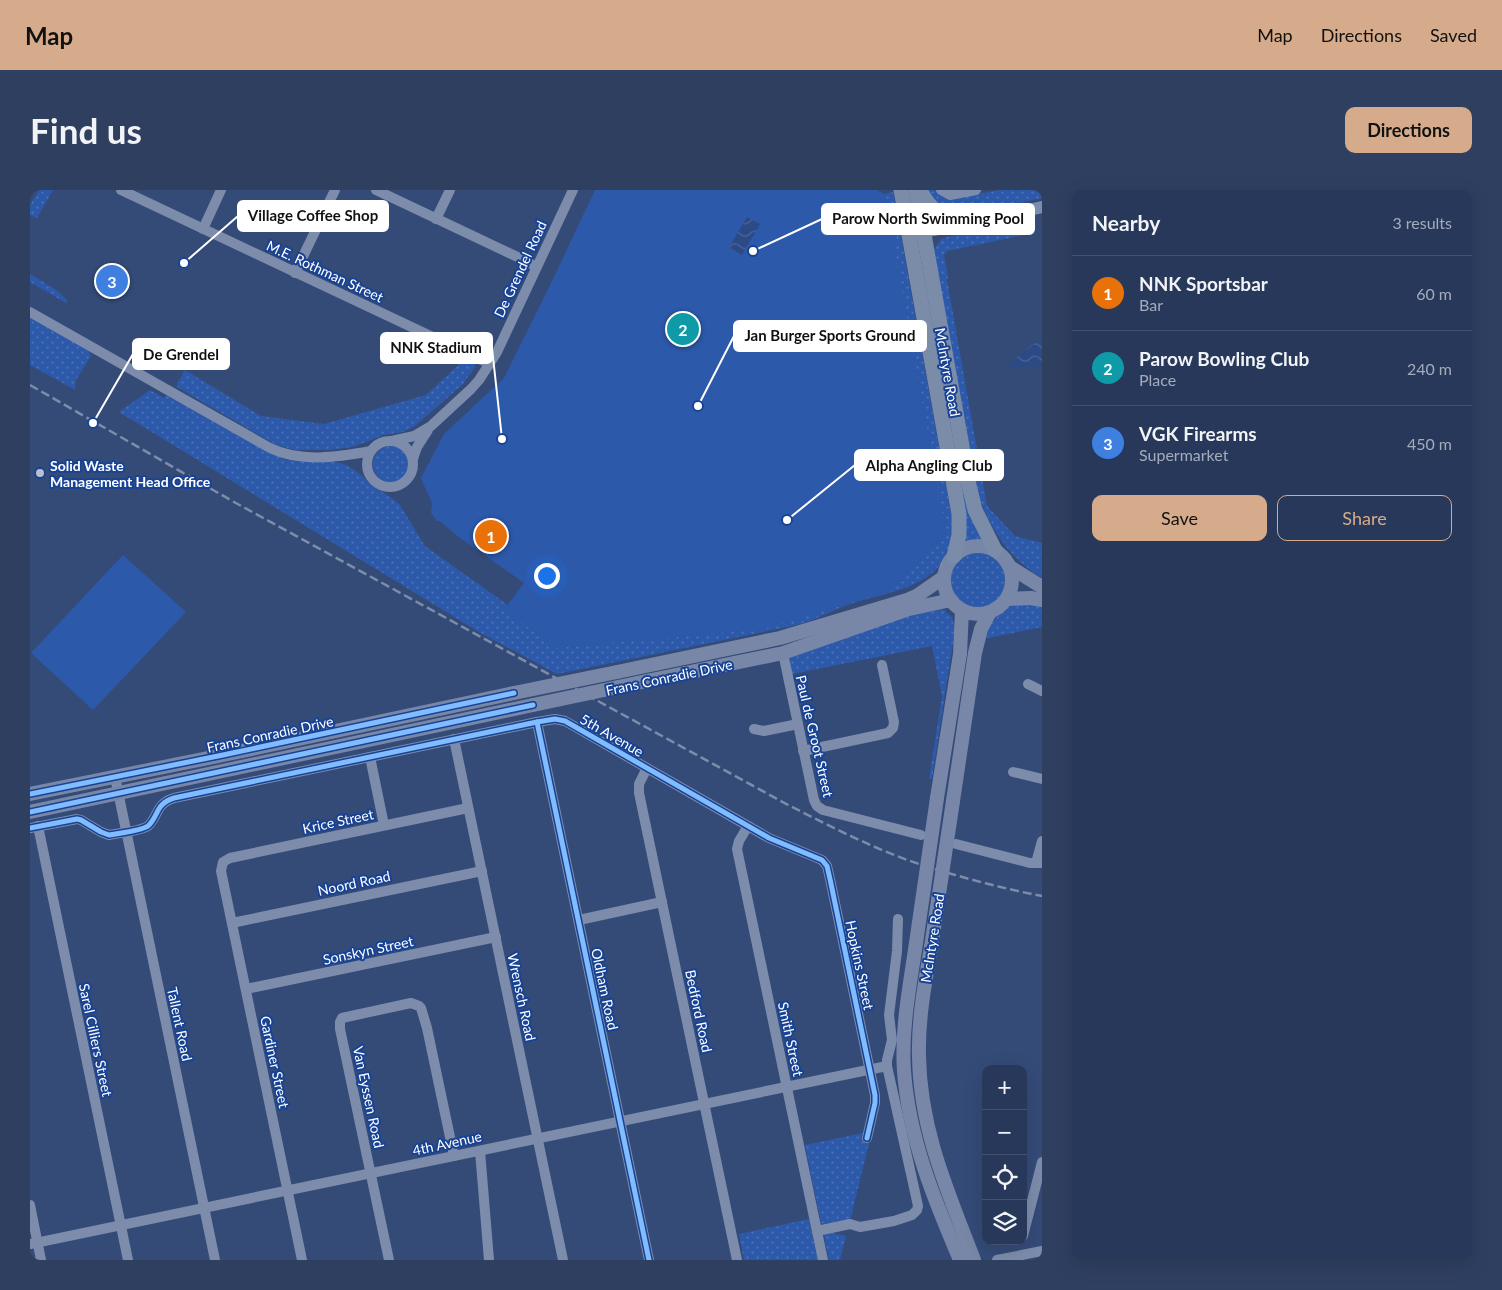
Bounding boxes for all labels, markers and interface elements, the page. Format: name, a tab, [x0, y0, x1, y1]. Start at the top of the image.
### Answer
text: Map	[25, 21, 73, 50]
text: Map	[1257, 24, 1293, 46]
text: Directions	[1321, 24, 1402, 46]
text: Saved	[1430, 24, 1477, 46]
button: Directions	[1345, 107, 1472, 153]
text: Find us	[30, 109, 142, 151]
callout: Village Coffee Shop	[238, 201, 388, 231]
callout: Parow North Swimming Pool	[822, 204, 1034, 234]
text: Village Coffee Shop	[247, 206, 378, 224]
text: Parow North Swimming Pool	[832, 209, 1024, 227]
text: Nearby	[1092, 210, 1160, 235]
text: 3 results	[1392, 213, 1452, 232]
street label: De Grendel Road	[490, 218, 550, 320]
street label: M.E. Rothman Street	[264, 236, 386, 306]
pin: 3	[96, 262, 128, 300]
text: NNK Sportsbar	[1139, 272, 1268, 295]
text: 1	[1103, 284, 1113, 303]
text: 60 m	[1416, 284, 1452, 303]
text: Bar	[1139, 295, 1163, 314]
pin: 2	[667, 310, 699, 348]
callout: Jan Burger Sports Ground	[734, 321, 926, 351]
text: Jan Burger Sports Ground	[744, 326, 916, 344]
street label: McIntyre Road	[932, 326, 964, 418]
callout: NNK Stadium	[381, 333, 492, 363]
text: NNK Stadium	[390, 338, 482, 356]
callout: De Grendel	[133, 339, 229, 369]
text: De Grendel	[143, 345, 219, 363]
text: Parow Bowling Club	[1139, 347, 1309, 370]
text: 2	[1103, 359, 1113, 378]
text: 240 m	[1407, 359, 1452, 378]
text: Place	[1139, 370, 1176, 389]
text: VGK Firearms	[1139, 422, 1257, 445]
text: 3	[1103, 434, 1113, 453]
text: 450 m	[1407, 434, 1452, 453]
text: Supermarket	[1139, 445, 1228, 464]
callout: Alpha Angling Club	[855, 450, 1003, 480]
text: Alpha Angling Club	[865, 456, 992, 474]
place label: Solid Waste Management Head Office	[50, 457, 211, 490]
marker: Solid Waste Management Head Office	[34, 467, 46, 479]
button: Save	[1092, 495, 1267, 541]
button: Share	[1277, 495, 1452, 541]
pin: 1	[475, 517, 507, 555]
your location	[534, 563, 560, 589]
street label: Frans Conradie Drive	[604, 655, 734, 699]
street label: Paul de Groot Street	[793, 673, 837, 799]
street label: 5th Avenue	[577, 710, 647, 760]
street label: Frans Conradie Drive	[205, 712, 335, 756]
street label: Krice Street	[301, 805, 375, 837]
street label: Noord Road	[316, 867, 392, 899]
street label: McIntyre Road	[917, 892, 947, 984]
street label: Hopkins Street	[842, 919, 878, 1011]
street label: Sonskyn Street	[321, 932, 415, 968]
street label: Oldham Road	[588, 947, 622, 1031]
street label: Wrensch Road	[504, 952, 540, 1042]
street label: Bedford Road	[682, 968, 716, 1054]
street label: Sarel Cilliers Street	[76, 982, 116, 1098]
street label: Tallent Road	[164, 986, 196, 1062]
street label: Smith Street	[775, 1000, 807, 1078]
street label: Gardiner Street	[257, 1014, 293, 1110]
street label: Van Eyssen Road	[350, 1045, 388, 1149]
map controls	[982, 1065, 1027, 1245]
button: +	[982, 1065, 1027, 1110]
button: −	[982, 1110, 1027, 1155]
street label: 4th Avenue	[411, 1127, 483, 1159]
button: locate	[982, 1155, 1027, 1200]
button: layers	[982, 1200, 1027, 1245]

